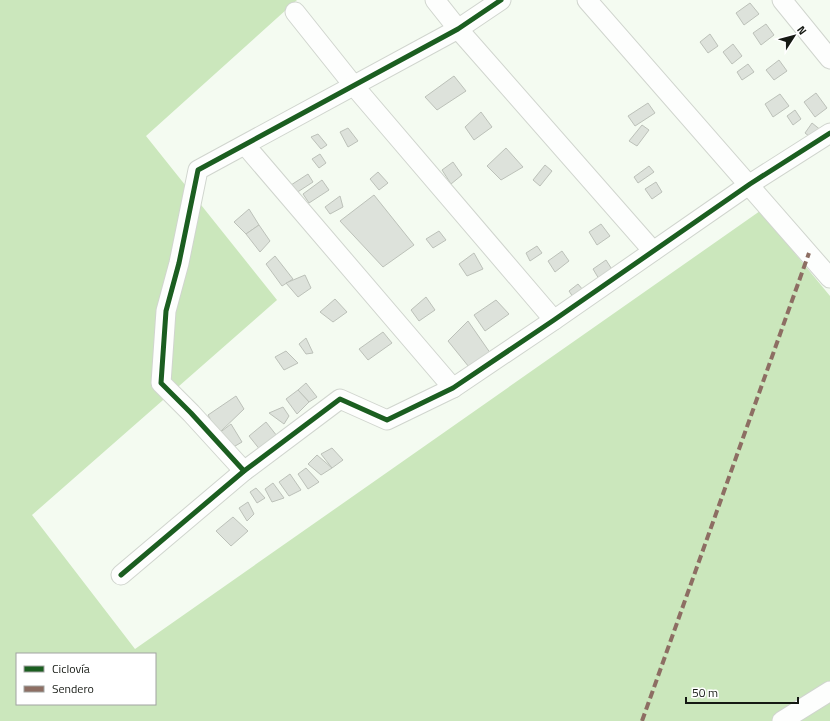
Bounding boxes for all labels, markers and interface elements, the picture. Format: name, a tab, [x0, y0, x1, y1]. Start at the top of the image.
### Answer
north arrow	[774, 16, 814, 56]
text: N	[793, 22, 811, 38]
legend	[16, 653, 156, 705]
text: Ciclovía	[52, 659, 90, 678]
text: Sendero	[52, 679, 94, 698]
scale bar	[686, 679, 798, 705]
text: 50 m	[692, 683, 718, 702]

